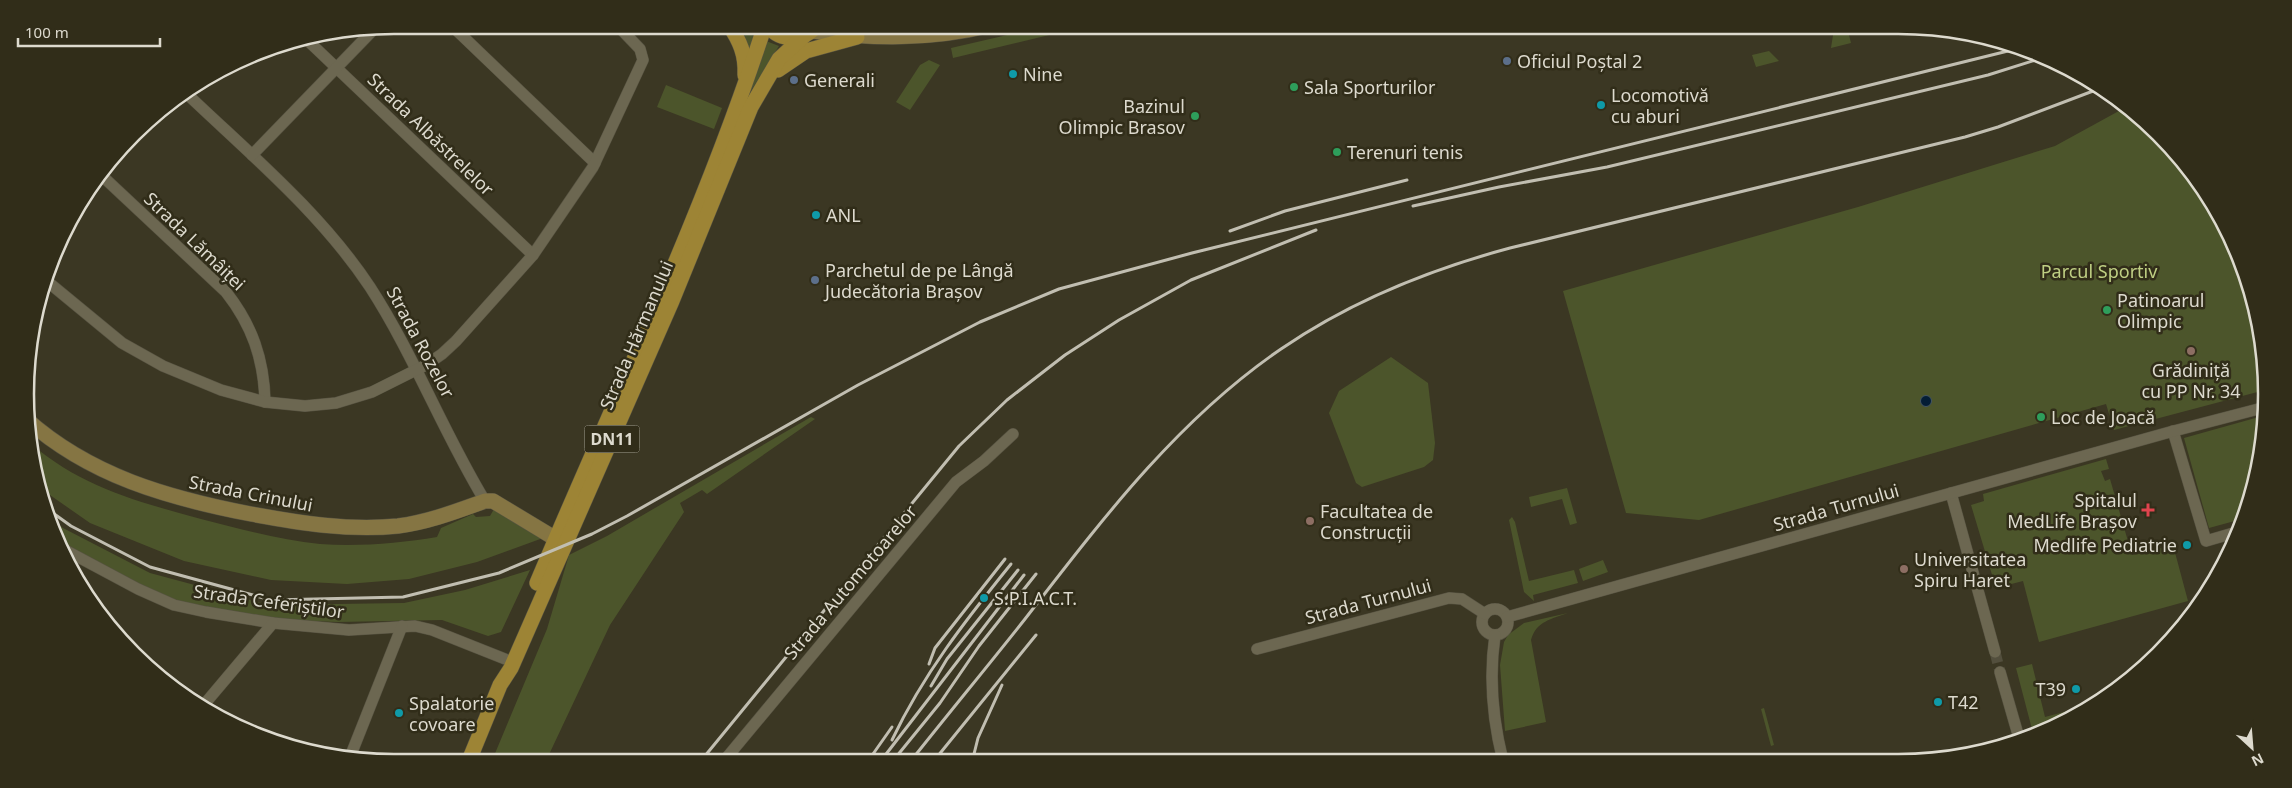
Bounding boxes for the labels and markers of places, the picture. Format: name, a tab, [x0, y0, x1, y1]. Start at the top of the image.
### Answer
place label: Oficiul Poștal 2	[1517, 49, 1642, 73]
marker: Oficiul Poștal 2	[1501, 55, 1513, 67]
place label: Nine	[1023, 62, 1063, 86]
place label: Generali	[804, 68, 875, 92]
marker: Nine	[1007, 68, 1019, 80]
marker: Generali	[788, 74, 800, 86]
place label: Sala Sporturilor	[1304, 75, 1436, 99]
marker: Sala Sporturilor	[1288, 81, 1300, 93]
place label: Locomotivă cu aburi	[1611, 83, 1709, 128]
place label: Bazinul Olimpic Brasov	[1059, 94, 1186, 139]
marker: Locomotivă cu aburi	[1595, 99, 1607, 111]
marker: Bazinul Olimpic Brasov	[1189, 110, 1201, 122]
place label: Terenuri tenis	[1347, 140, 1463, 164]
marker: Terenuri tenis	[1331, 146, 1343, 158]
place label: ANL	[826, 203, 861, 227]
marker: ANL	[810, 209, 822, 221]
place label: Parchetul de pe Lângă Judecătoria Brașov	[823, 258, 1014, 303]
marker: Parchetul de pe Lângă Judecătoria Brașov	[809, 274, 821, 286]
place label: Patinoarul Olimpic	[2117, 288, 2204, 333]
marker: Patinoarul Olimpic	[2101, 304, 2113, 316]
marker: Grădiniță cu PP Nr. 34	[2185, 345, 2197, 357]
place label: Grădiniță cu PP Nr. 34	[2141, 358, 2241, 403]
place label: Loc de Joacă	[2051, 405, 2155, 429]
marker: Loc de Joacă	[2035, 411, 2047, 423]
place label: Spitalul MedLife Brașov	[2007, 488, 2138, 533]
place label: Facultatea de Construcții	[1320, 499, 1433, 544]
marker: Spitalul MedLife Brașov	[2141, 503, 2155, 517]
marker: Facultatea de Construcții	[1304, 515, 1316, 527]
place label: Medlife Pediatrie	[2034, 533, 2177, 557]
marker: Medlife Pediatrie	[2181, 539, 2193, 551]
place label: Universitatea Spiru Haret	[1914, 547, 2026, 592]
marker: Universitatea Spiru Haret	[1898, 563, 1910, 575]
place label: S.P.I.A.C.T.	[994, 586, 1077, 610]
marker: S.P.I.A.C.T.	[978, 592, 990, 604]
place label: T39	[2035, 677, 2066, 701]
marker: T39	[2070, 683, 2082, 695]
place label: T42	[1948, 690, 1979, 714]
place label: Spalatorie covoare	[409, 691, 494, 736]
marker: T42	[1932, 696, 1944, 708]
marker: Spalatorie covoare	[393, 707, 405, 719]

